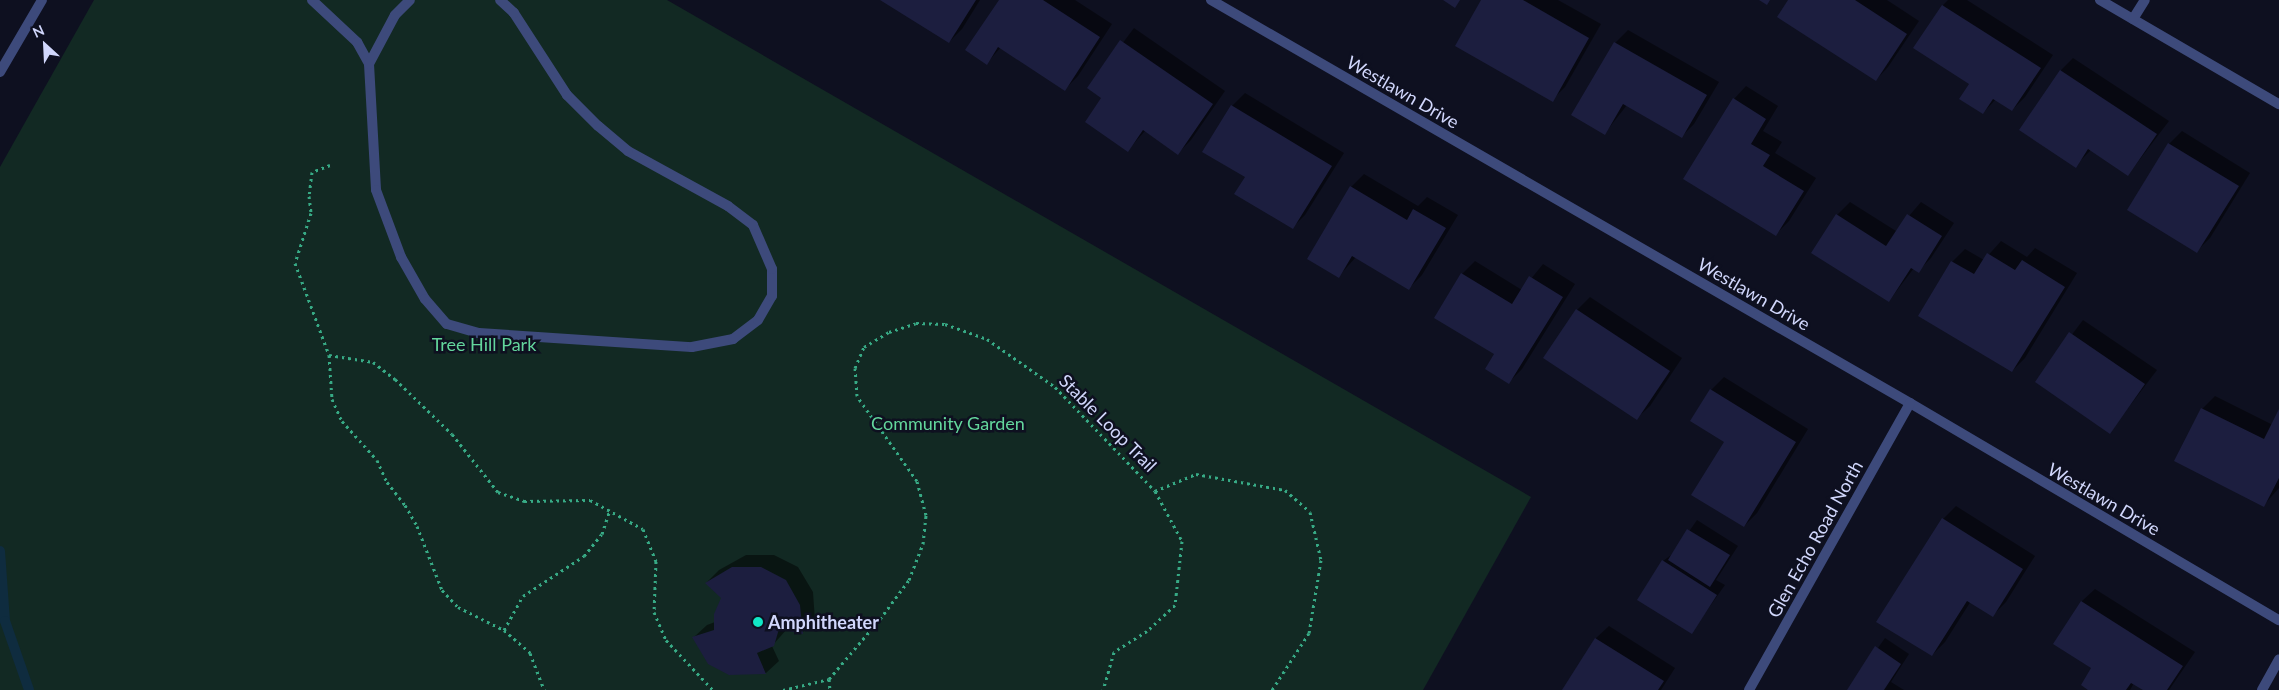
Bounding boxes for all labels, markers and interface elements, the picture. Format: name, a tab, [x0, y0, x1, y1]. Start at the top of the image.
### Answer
north arrow	[20, 20, 70, 70]
text: N	[30, 21, 47, 41]
street label: Westlawn Drive	[1343, 51, 1463, 133]
street label: Westlawn Drive	[1694, 253, 1814, 335]
park label: Tree Hill Park	[432, 333, 536, 355]
street label: Stable Loop Trail	[1055, 370, 1161, 476]
park label: Community Garden	[871, 412, 1025, 434]
street label: Glen Echo Road North	[1763, 457, 1867, 621]
street label: Westlawn Drive	[2044, 458, 2164, 540]
place label: Amphitheater	[768, 611, 879, 633]
marker: Amphitheater	[752, 616, 764, 628]

